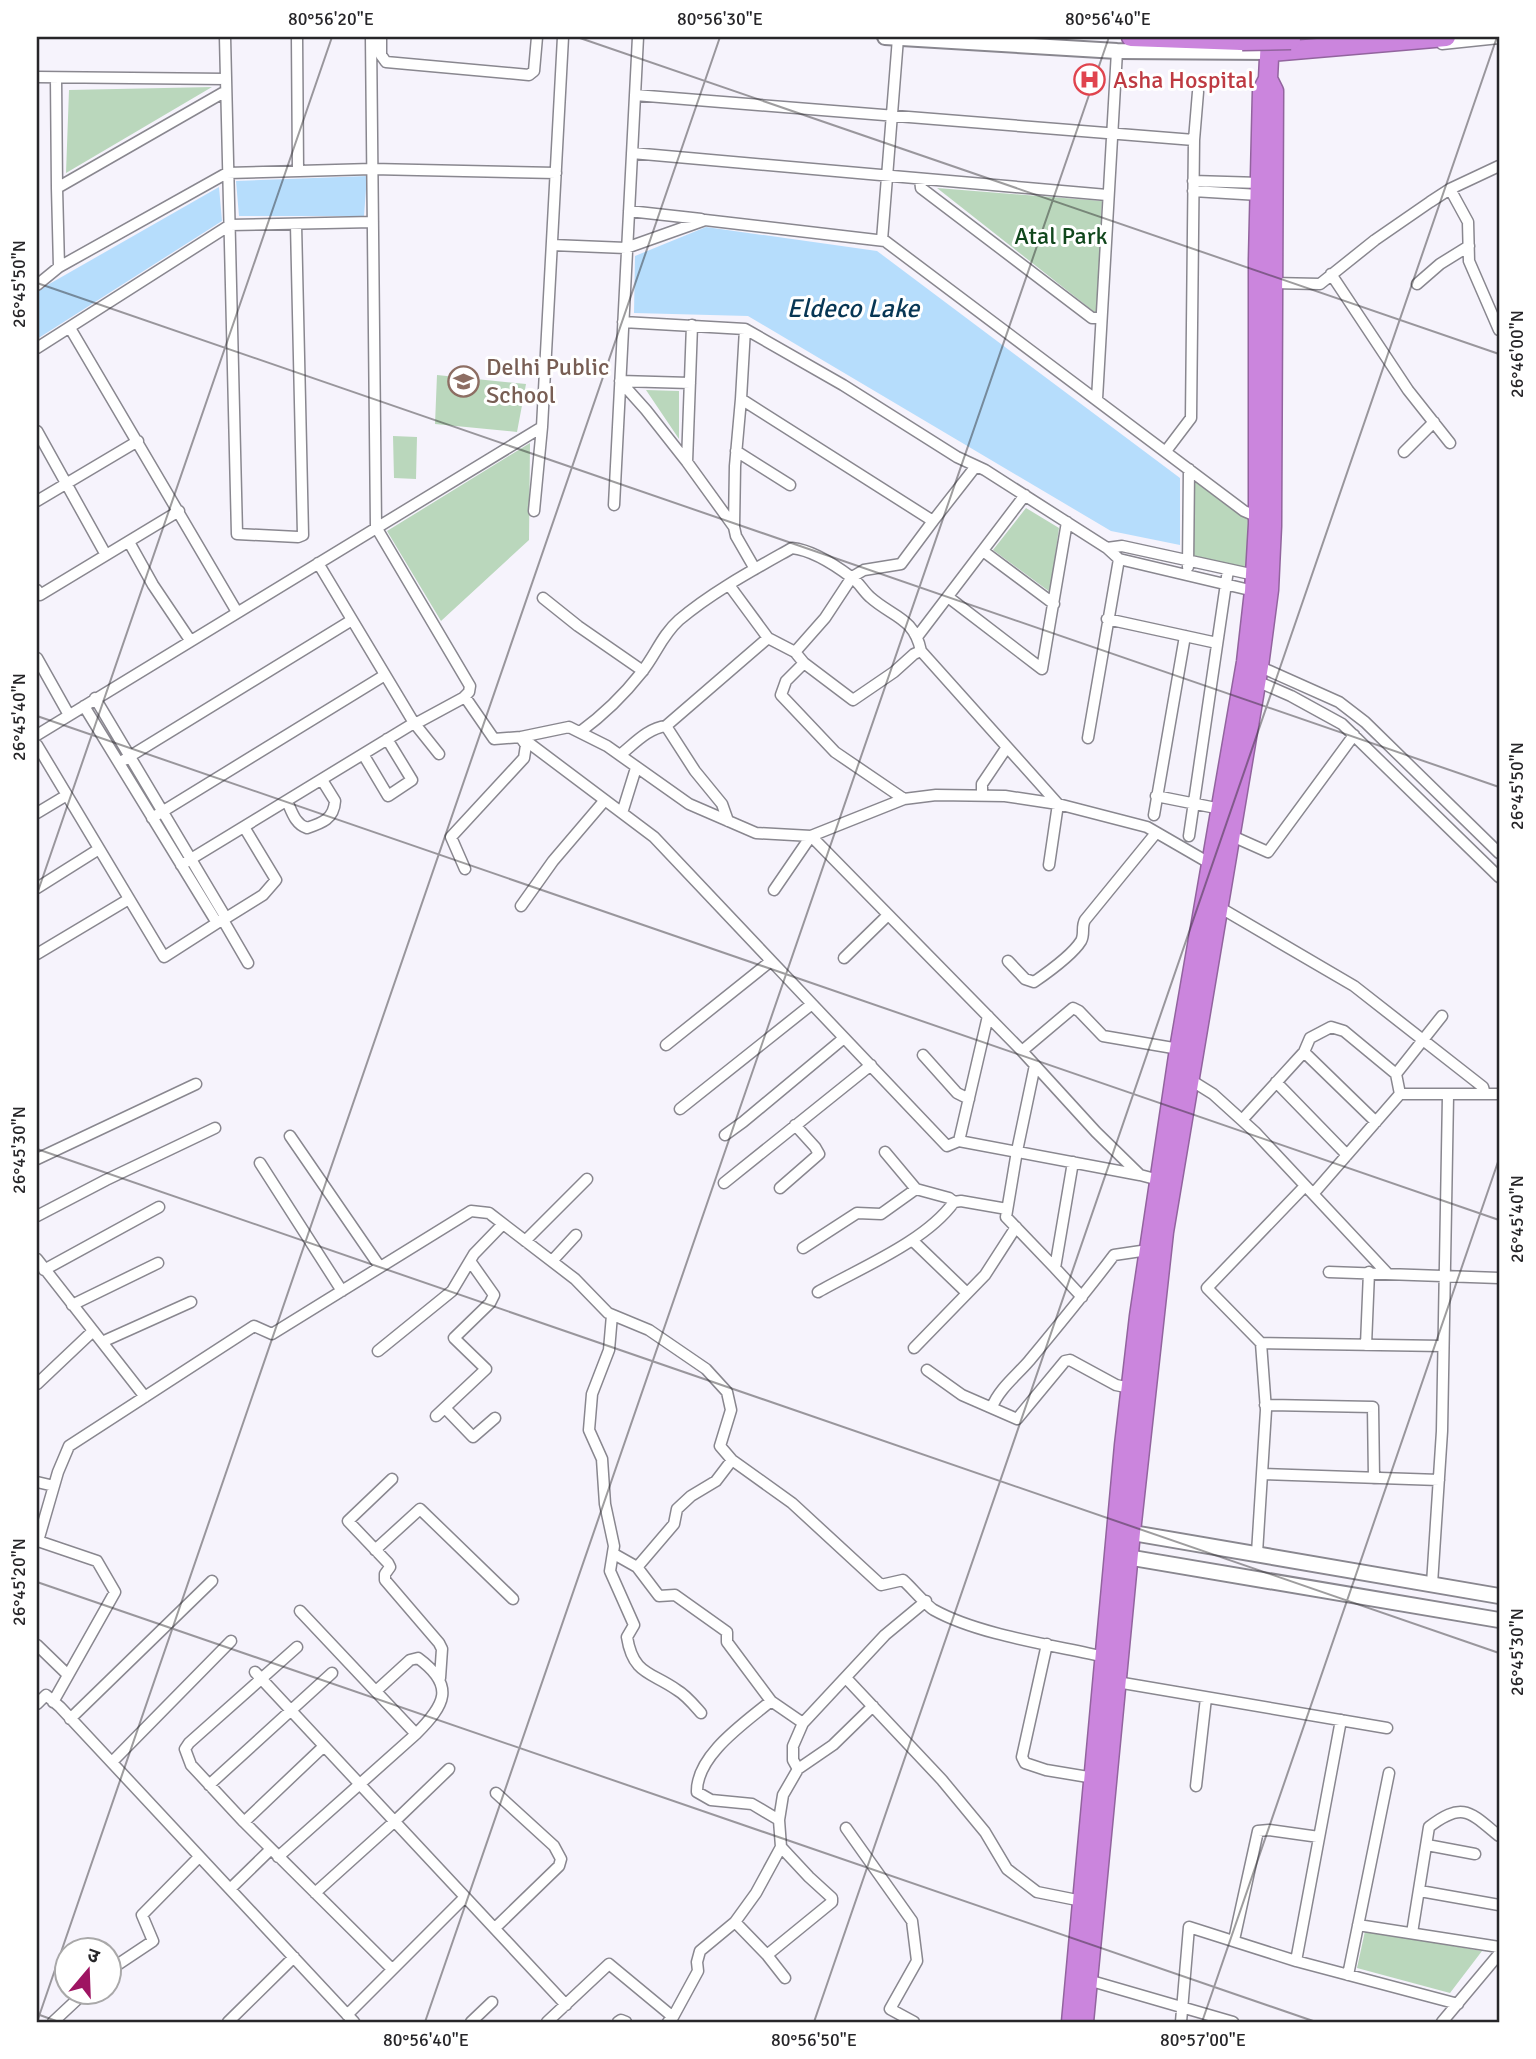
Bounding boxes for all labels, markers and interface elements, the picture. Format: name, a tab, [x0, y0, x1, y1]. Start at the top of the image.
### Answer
text: 80°56'20"E	[288, 8, 374, 30]
text: 80°56'30"E	[677, 8, 763, 30]
text: 80°56'40"E	[1065, 8, 1151, 30]
hospital icon: Asha Hospital	[1073, 63, 1107, 97]
place label: Asha Hospital	[1113, 65, 1255, 95]
park label: Atal Park	[1014, 221, 1108, 251]
text: 26°45'50"N	[8, 240, 30, 328]
water label: Eldeco Lake	[787, 293, 921, 325]
text: 26°46'00"N	[1506, 310, 1528, 398]
place label: Delhi Public School	[486, 352, 609, 410]
school or university icon: Delhi Public School	[446, 364, 480, 398]
text: 26°45'40"N	[8, 673, 30, 761]
text: 26°45'50"N	[1506, 742, 1528, 830]
text: 26°45'30"N	[8, 1106, 30, 1194]
text: 26°45'40"N	[1506, 1175, 1528, 1263]
text: 26°45'20"N	[8, 1538, 30, 1626]
text: 26°45'30"N	[1506, 1608, 1528, 1696]
north arrow	[52, 1937, 122, 2007]
text: उ	[84, 1943, 103, 1969]
text: 80°56'40"E	[383, 2029, 469, 2051]
text: 80°56'50"E	[771, 2029, 857, 2051]
text: 80°57'00"E	[1160, 2029, 1246, 2051]

